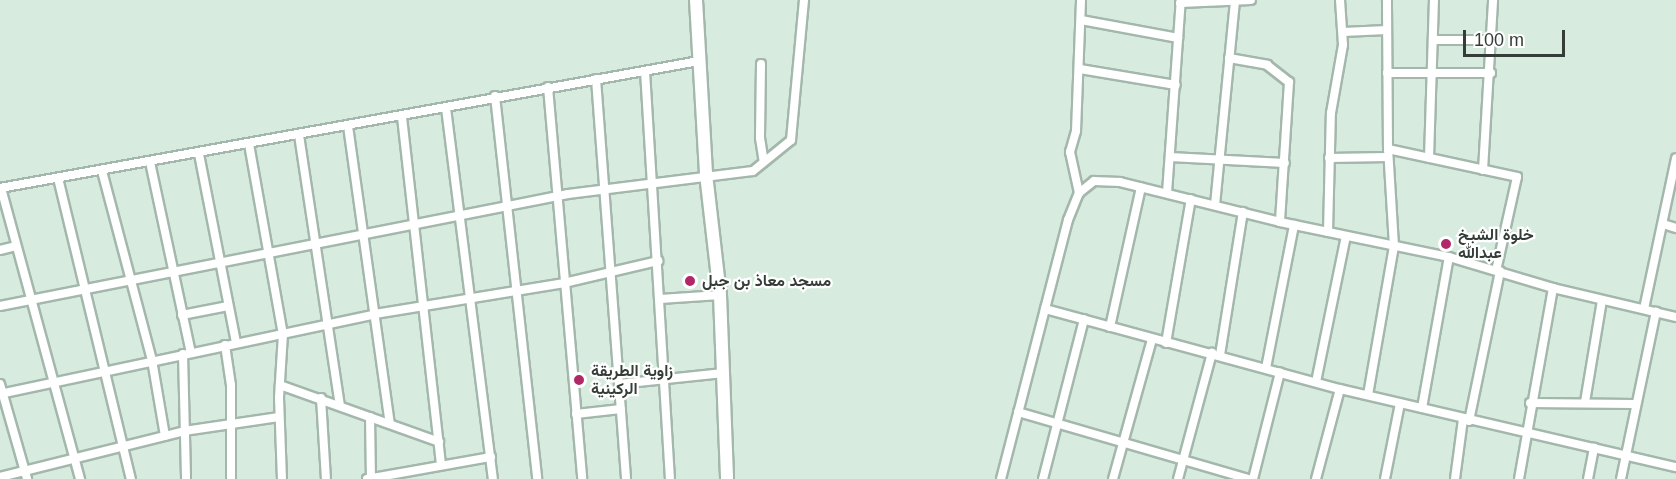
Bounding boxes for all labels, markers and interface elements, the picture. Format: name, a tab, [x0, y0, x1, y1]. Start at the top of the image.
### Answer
scale bar	[1466, 18, 1568, 56]
text: 100 m	[1474, 30, 1524, 50]
place label: خلوة الشيخ عبدالله	[1458, 225, 1534, 263]
marker: خلوة الشيخ عبدالله	[1439, 237, 1453, 251]
place label: مسجد معاذ بن جبل	[702, 271, 831, 291]
marker: مسجد معاذ بن جبل	[683, 274, 697, 288]
place label: زاوية الطريقة الركينية	[591, 361, 673, 399]
marker: زاوية الطريقة الركينية	[572, 373, 586, 387]

